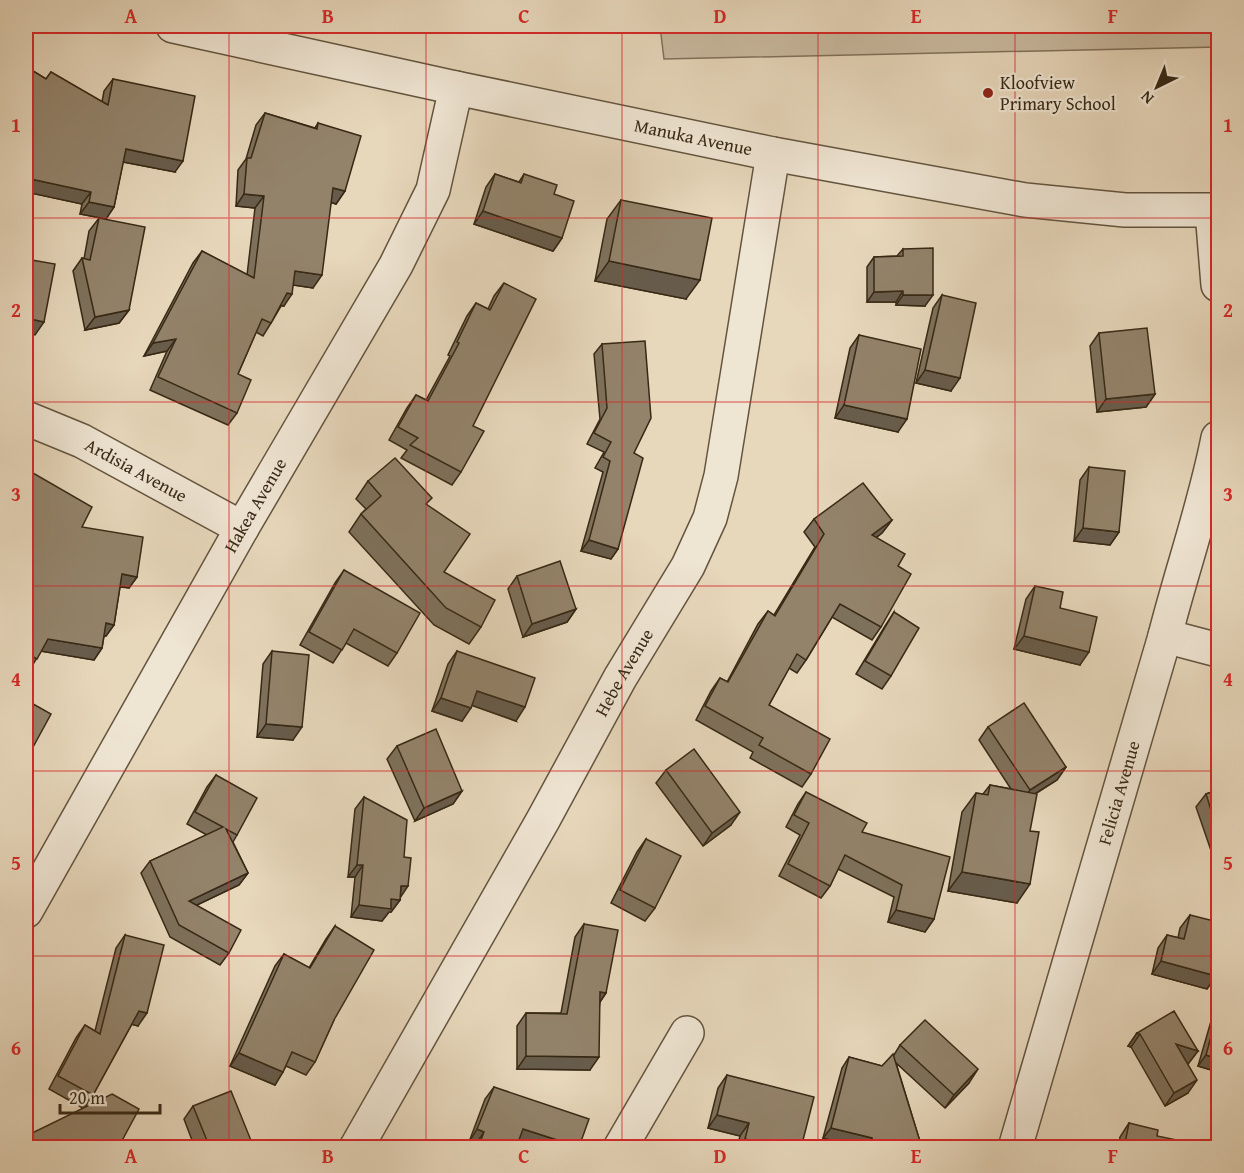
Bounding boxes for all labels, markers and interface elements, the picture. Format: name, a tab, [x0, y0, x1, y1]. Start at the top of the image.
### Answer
text: A	[125, 1, 138, 30]
text: B	[322, 1, 334, 30]
text: C	[518, 1, 530, 30]
text: D	[713, 1, 727, 30]
text: E	[911, 1, 922, 30]
text: F	[1108, 1, 1118, 30]
north arrow	[1127, 57, 1187, 117]
place label: Kloofview Primary School	[1000, 69, 1116, 117]
text: N	[1134, 85, 1159, 110]
marker: Kloofview Primary School	[981, 86, 995, 100]
text: 1	[11, 110, 21, 139]
text: 1	[1223, 110, 1233, 139]
street label: Manuka Avenue	[632, 111, 755, 162]
text: 2	[11, 295, 21, 324]
text: 2	[1223, 295, 1233, 324]
street label: Ardisia Avenue	[80, 431, 192, 509]
street label: Hakea Avenue	[217, 453, 293, 557]
text: 3	[11, 479, 21, 508]
text: 3	[1223, 479, 1233, 508]
street label: Hebe Avenue	[588, 623, 660, 721]
text: 4	[11, 664, 21, 693]
text: 4	[1223, 664, 1233, 693]
street label: Felicia Avenue	[1090, 737, 1147, 848]
text: 5	[11, 848, 21, 877]
text: 5	[1223, 848, 1233, 877]
text: 6	[11, 1033, 21, 1062]
text: 6	[1223, 1033, 1233, 1062]
scale bar	[60, 1077, 160, 1115]
text: 20 m	[69, 1084, 105, 1111]
text: A	[125, 1141, 138, 1170]
text: B	[322, 1141, 334, 1170]
text: C	[518, 1141, 530, 1170]
text: D	[713, 1141, 727, 1170]
text: E	[911, 1141, 922, 1170]
text: F	[1108, 1141, 1118, 1170]

